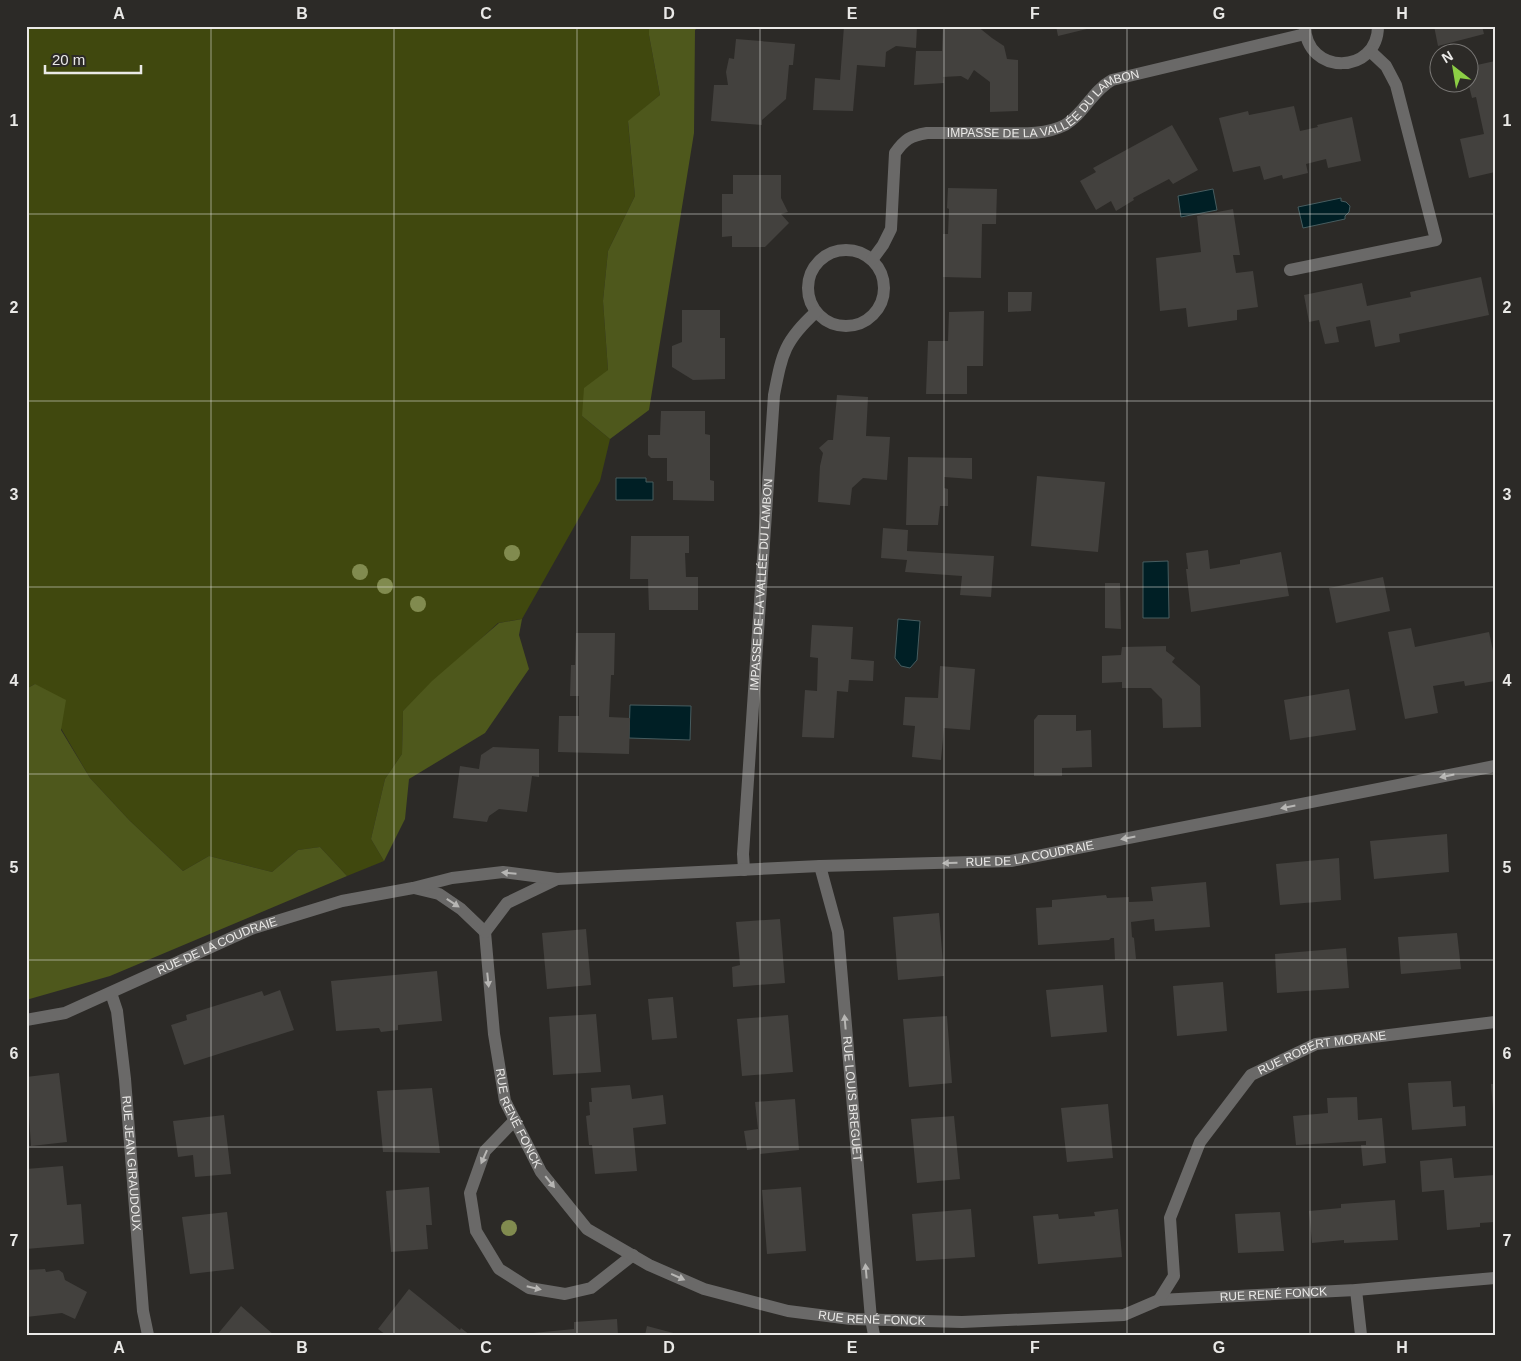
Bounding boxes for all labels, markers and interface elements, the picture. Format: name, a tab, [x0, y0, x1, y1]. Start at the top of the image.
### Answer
text: A	[113, 5, 125, 22]
text: B	[296, 5, 308, 22]
text: C	[480, 5, 492, 22]
text: D	[663, 5, 675, 22]
text: E	[847, 5, 858, 22]
text: F	[1030, 5, 1040, 22]
text: G	[1213, 5, 1225, 22]
text: H	[1396, 5, 1408, 22]
scale bar	[45, 42, 141, 74]
north arrow	[1428, 42, 1478, 92]
text: N	[1439, 47, 1456, 66]
text: 20 m	[52, 51, 85, 68]
street label: IMPASSE DE LA VALLÉE DU LAMBON	[947, 67, 1141, 140]
text: 1	[10, 112, 19, 129]
text: 1	[1503, 112, 1512, 129]
text: 2	[10, 299, 19, 316]
text: 2	[1503, 299, 1512, 316]
street label: IMPASSE DE LA VALLÉE DU LAMBON	[747, 478, 775, 691]
text: 3	[10, 486, 19, 503]
text: 3	[1503, 486, 1512, 503]
text: 4	[10, 672, 19, 689]
text: 4	[1503, 672, 1512, 689]
one-way arrow	[1439, 772, 1455, 780]
one-way arrow	[1280, 803, 1295, 811]
one-way arrow	[1120, 835, 1136, 843]
street label: RUE DE LA COUDRAIE	[966, 838, 1095, 869]
text: 5	[10, 859, 19, 876]
one-way arrow	[942, 859, 958, 867]
text: 5	[1503, 859, 1512, 876]
one-way arrow	[501, 869, 517, 877]
one-way arrow	[446, 898, 459, 908]
street label: RUE DE LA COUDRAIE	[155, 914, 279, 978]
one-way arrow	[485, 973, 493, 989]
one-way arrow	[841, 1013, 849, 1029]
street label: RUE ROBERT MORANE	[1256, 1028, 1387, 1078]
street label: RUE LOUIS BREGUET	[840, 1036, 865, 1163]
text: 6	[10, 1045, 19, 1062]
text: 6	[1503, 1045, 1512, 1062]
street label: RUE RENÉ FONCK	[493, 1067, 545, 1171]
street label: RUE JEAN GIRAUDOUX	[119, 1095, 144, 1231]
one-way arrow	[479, 1150, 487, 1164]
one-way arrow	[544, 1176, 555, 1189]
text: 7	[10, 1232, 19, 1249]
text: 7	[1503, 1232, 1512, 1249]
one-way arrow	[862, 1263, 870, 1279]
one-way arrow	[671, 1274, 685, 1282]
one-way arrow	[527, 1284, 542, 1292]
street label: RUE RENÉ FONCK	[1219, 1284, 1327, 1304]
street label: RUE RENÉ FONCK	[817, 1308, 926, 1328]
text: A	[113, 1339, 125, 1356]
text: B	[296, 1339, 308, 1356]
text: C	[480, 1339, 492, 1356]
text: D	[663, 1339, 675, 1356]
text: E	[847, 1339, 858, 1356]
text: F	[1030, 1339, 1040, 1356]
text: G	[1213, 1339, 1225, 1356]
text: H	[1396, 1339, 1408, 1356]

